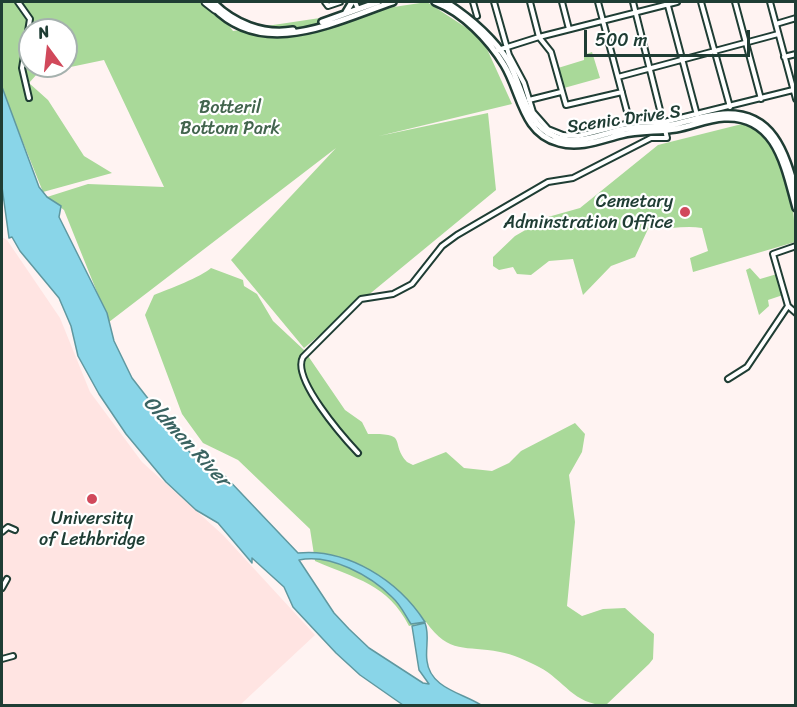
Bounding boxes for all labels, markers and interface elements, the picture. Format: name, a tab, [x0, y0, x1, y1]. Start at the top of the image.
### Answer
text: N	[35, 17, 53, 48]
north arrow	[18, 18, 78, 78]
scale bar	[587, 18, 754, 56]
text: 500 m	[595, 24, 647, 56]
park label: Botteril Bottom Park	[180, 97, 280, 140]
street label: Scenic Drive S	[566, 101, 682, 139]
place label: Cemetary Adminstration Office	[503, 191, 673, 234]
marker: Cemetary Adminstration Office	[678, 205, 692, 219]
water label: Oldman River	[138, 391, 234, 493]
marker: University of Lethbridge	[85, 492, 99, 506]
place label: University of Lethbridge	[39, 508, 145, 550]

